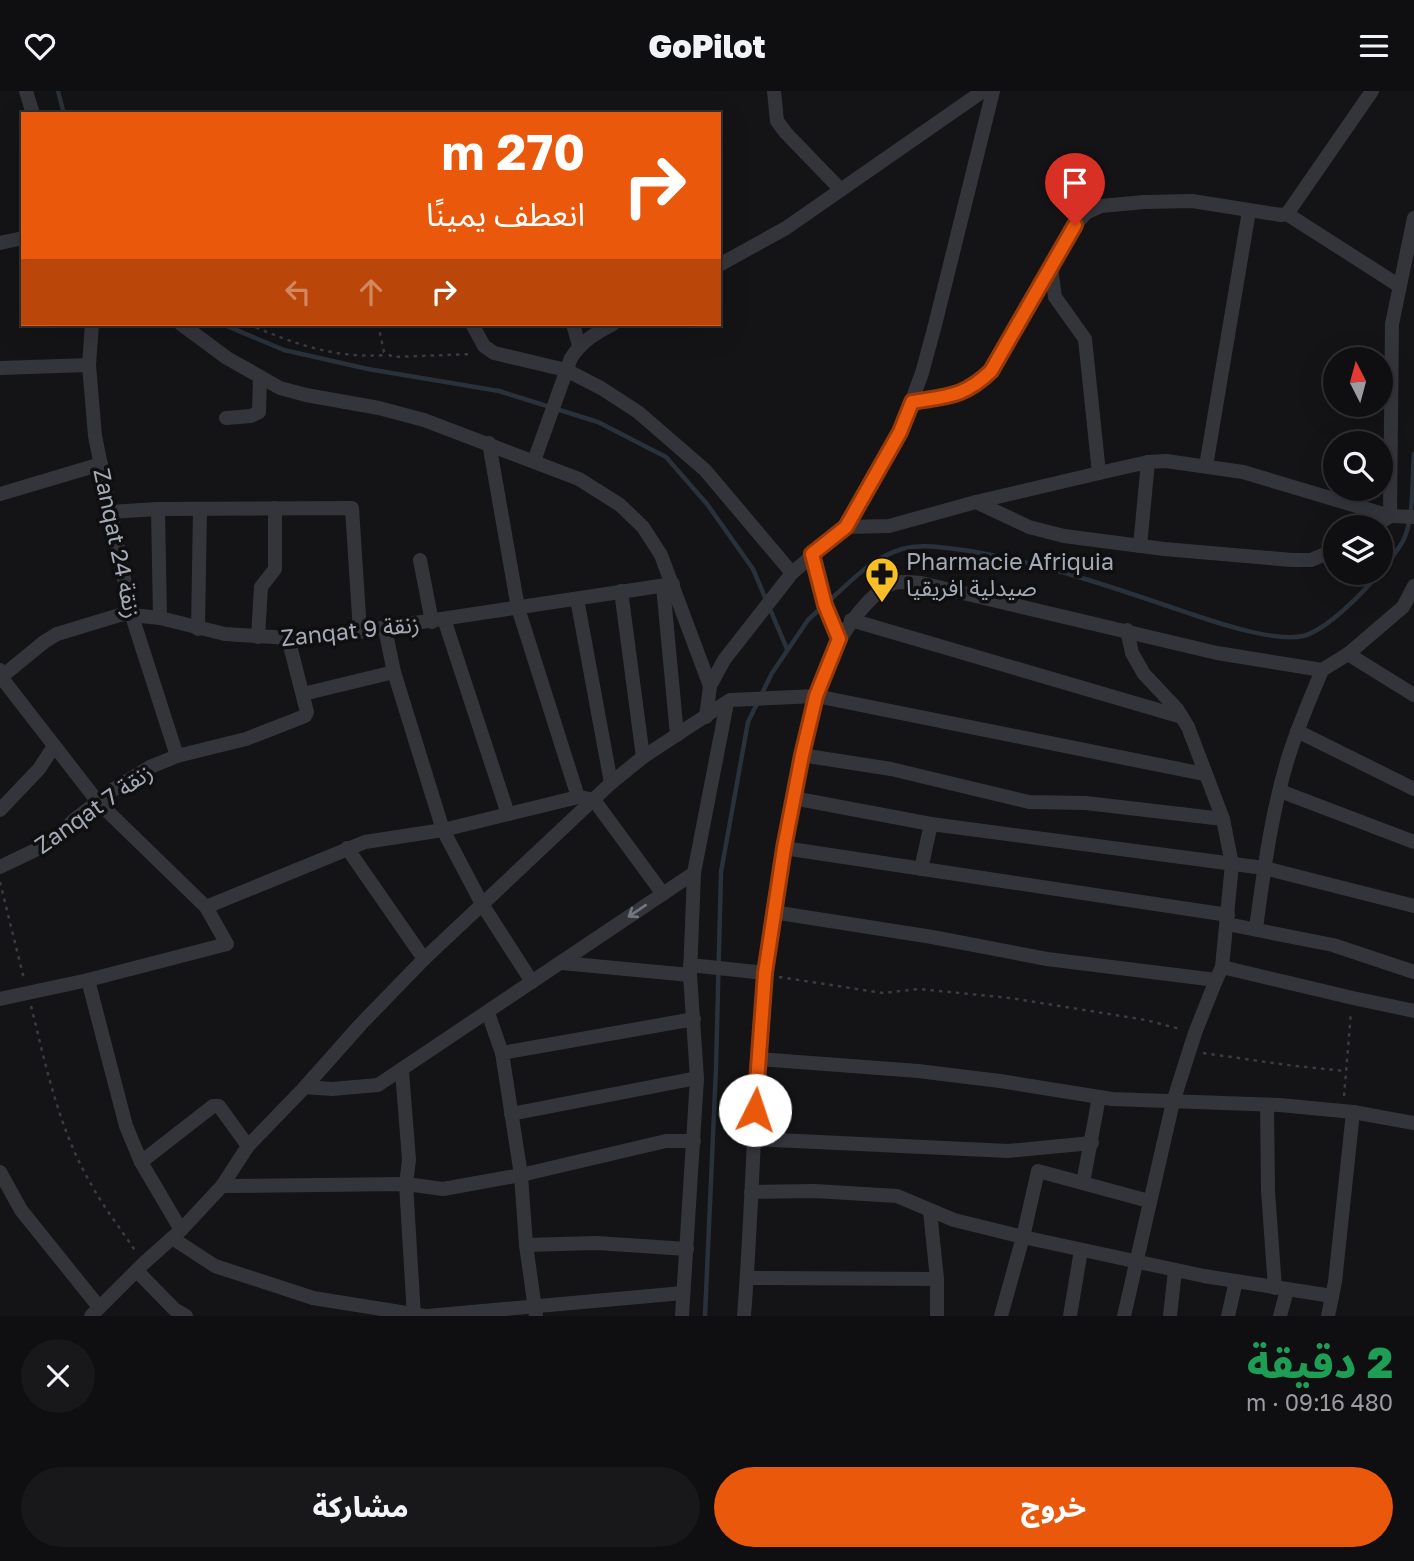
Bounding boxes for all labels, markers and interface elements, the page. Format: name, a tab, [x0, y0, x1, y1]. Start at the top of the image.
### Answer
icon: heart	[21, 27, 59, 65]
text: GoPilot	[648, 27, 766, 65]
icon: menu	[1355, 27, 1393, 65]
text: 270 m	[441, 122, 585, 181]
icon: right	[609, 140, 700, 231]
pin	[1045, 153, 1105, 225]
icon: arrive	[1056, 164, 1094, 202]
text: انعطف يمينًا	[426, 195, 585, 233]
icon: left	[279, 273, 317, 311]
icon: ahead	[352, 273, 390, 311]
icon: right	[425, 273, 463, 311]
north arrow	[1323, 347, 1393, 417]
map controls	[1323, 347, 1393, 585]
button: search	[1323, 431, 1393, 501]
street label: Zanqat 24 زنقة	[87, 466, 148, 621]
button: layers	[1323, 515, 1393, 585]
place label: Pharmacie Afriquia صيدلية افريقيا	[906, 547, 1114, 602]
pharmacy icon: Pharmacie Afriquia صيدلية افريقيا	[863, 555, 901, 604]
street label: Zanqat 9 زنقة	[279, 609, 421, 652]
street label: Zanqat 7 زنقة	[29, 757, 158, 860]
one-way arrow	[628, 904, 647, 918]
position arrow	[718, 1073, 792, 1147]
text: 2 دقيقة	[1247, 1337, 1393, 1387]
button: close	[21, 1339, 95, 1413]
text: 480 m · 09:16	[1246, 1388, 1393, 1416]
button: مشاركة	[21, 1467, 700, 1547]
button: خروج	[714, 1467, 1393, 1547]

